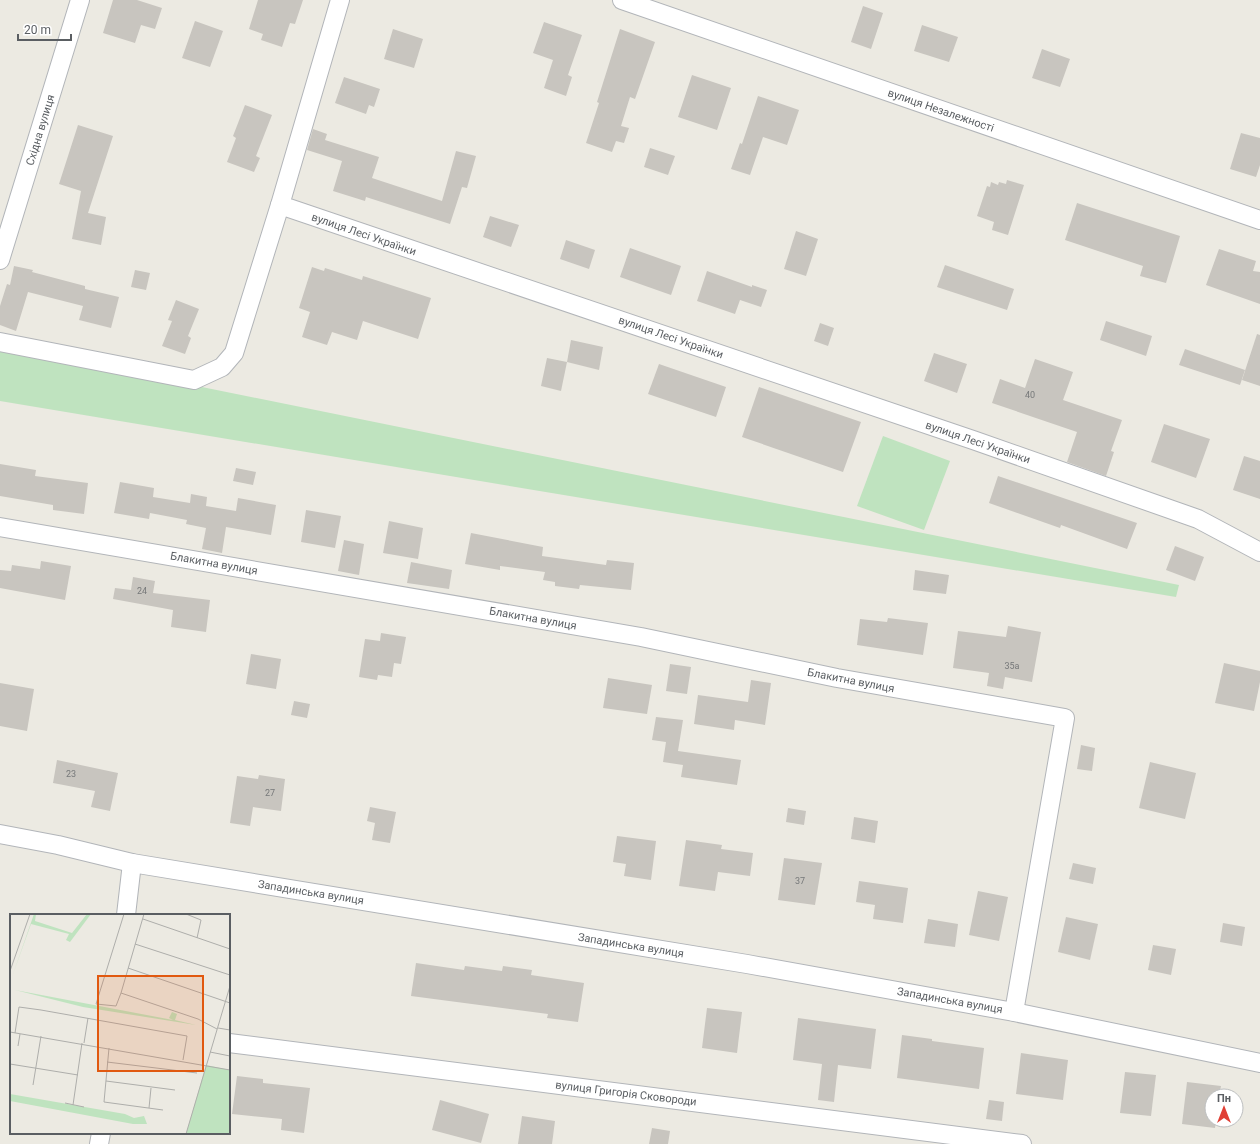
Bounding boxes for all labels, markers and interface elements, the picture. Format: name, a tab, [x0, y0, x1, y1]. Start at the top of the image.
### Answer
scale bar	[18, 16, 71, 42]
text: 20 m	[24, 23, 51, 37]
street label: вулиця Незалежності	[886, 86, 996, 135]
street label: Східна вулиця	[24, 93, 57, 167]
street label: вулиця Лесі Українки	[310, 210, 418, 259]
street label: вулиця Лесі Українки	[617, 313, 725, 362]
house number: 40	[1025, 390, 1035, 400]
street label: вулиця Лесі Українки	[924, 418, 1032, 467]
street label: Блакитна вулиця	[169, 549, 259, 578]
house number: 24	[137, 586, 147, 596]
street label: Блакитна вулиця	[488, 604, 578, 633]
house number: 35а	[1004, 661, 1020, 671]
street label: Блакитна вулиця	[806, 666, 896, 695]
house number: 23	[66, 769, 76, 779]
house number: 27	[265, 788, 275, 798]
house number: 37	[795, 876, 805, 886]
street label: Западинська вулиця	[257, 878, 365, 907]
inset map	[10, 914, 230, 1134]
street label: Западинська вулиця	[577, 931, 685, 960]
street label: Западинська вулиця	[896, 985, 1004, 1016]
street label: вулиця Григорія Сковороди	[555, 1078, 697, 1109]
north arrow	[1204, 1088, 1244, 1128]
text: Пн	[1217, 1092, 1231, 1105]

